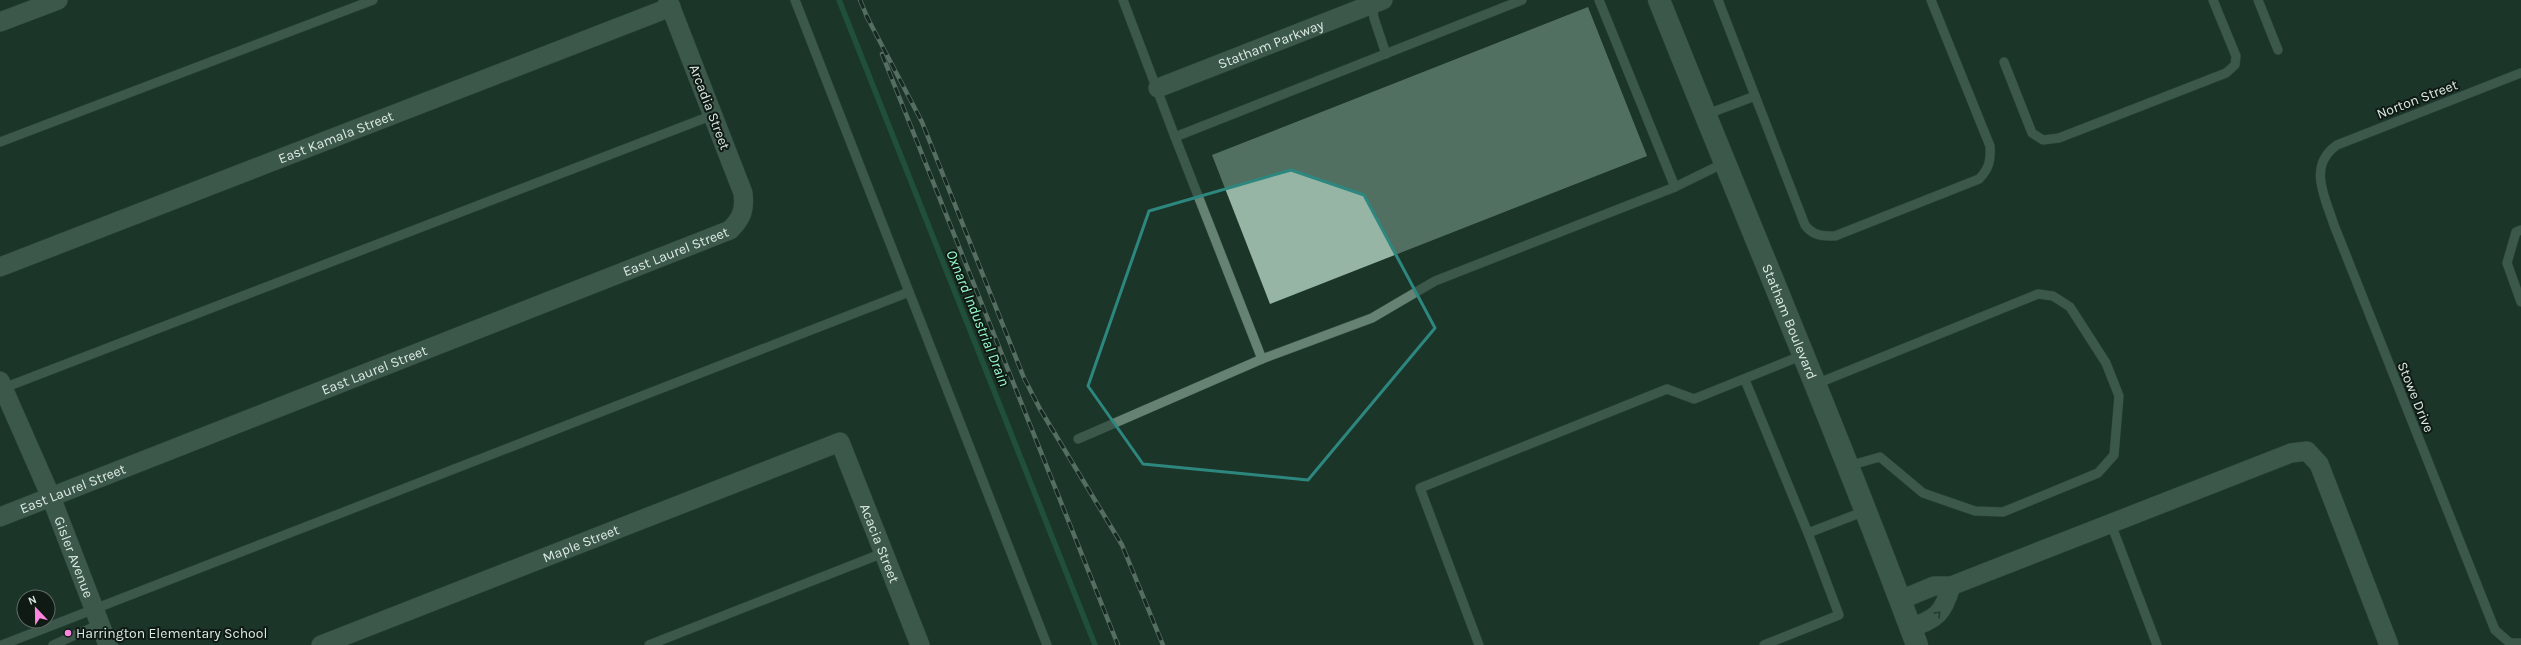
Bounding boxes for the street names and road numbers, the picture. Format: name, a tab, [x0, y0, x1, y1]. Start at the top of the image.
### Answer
street label: Statham Parkway	[1216, 16, 1327, 73]
street label: Arcadia Street	[685, 62, 734, 152]
street label: Norton Street	[2374, 76, 2460, 123]
street label: East Kamala Street	[276, 107, 396, 167]
street label: East Laurel Street	[620, 223, 731, 280]
street label: Statham Boulevard	[1758, 261, 1820, 382]
street label: East Laurel Street	[319, 342, 430, 399]
street label: Stowe Drive	[2394, 359, 2437, 435]
street label: East Laurel Street	[17, 460, 128, 517]
street label: Acacia Street	[856, 501, 903, 585]
street label: Gisler Avenue	[50, 514, 97, 600]
street label: Maple Street	[540, 521, 622, 566]

